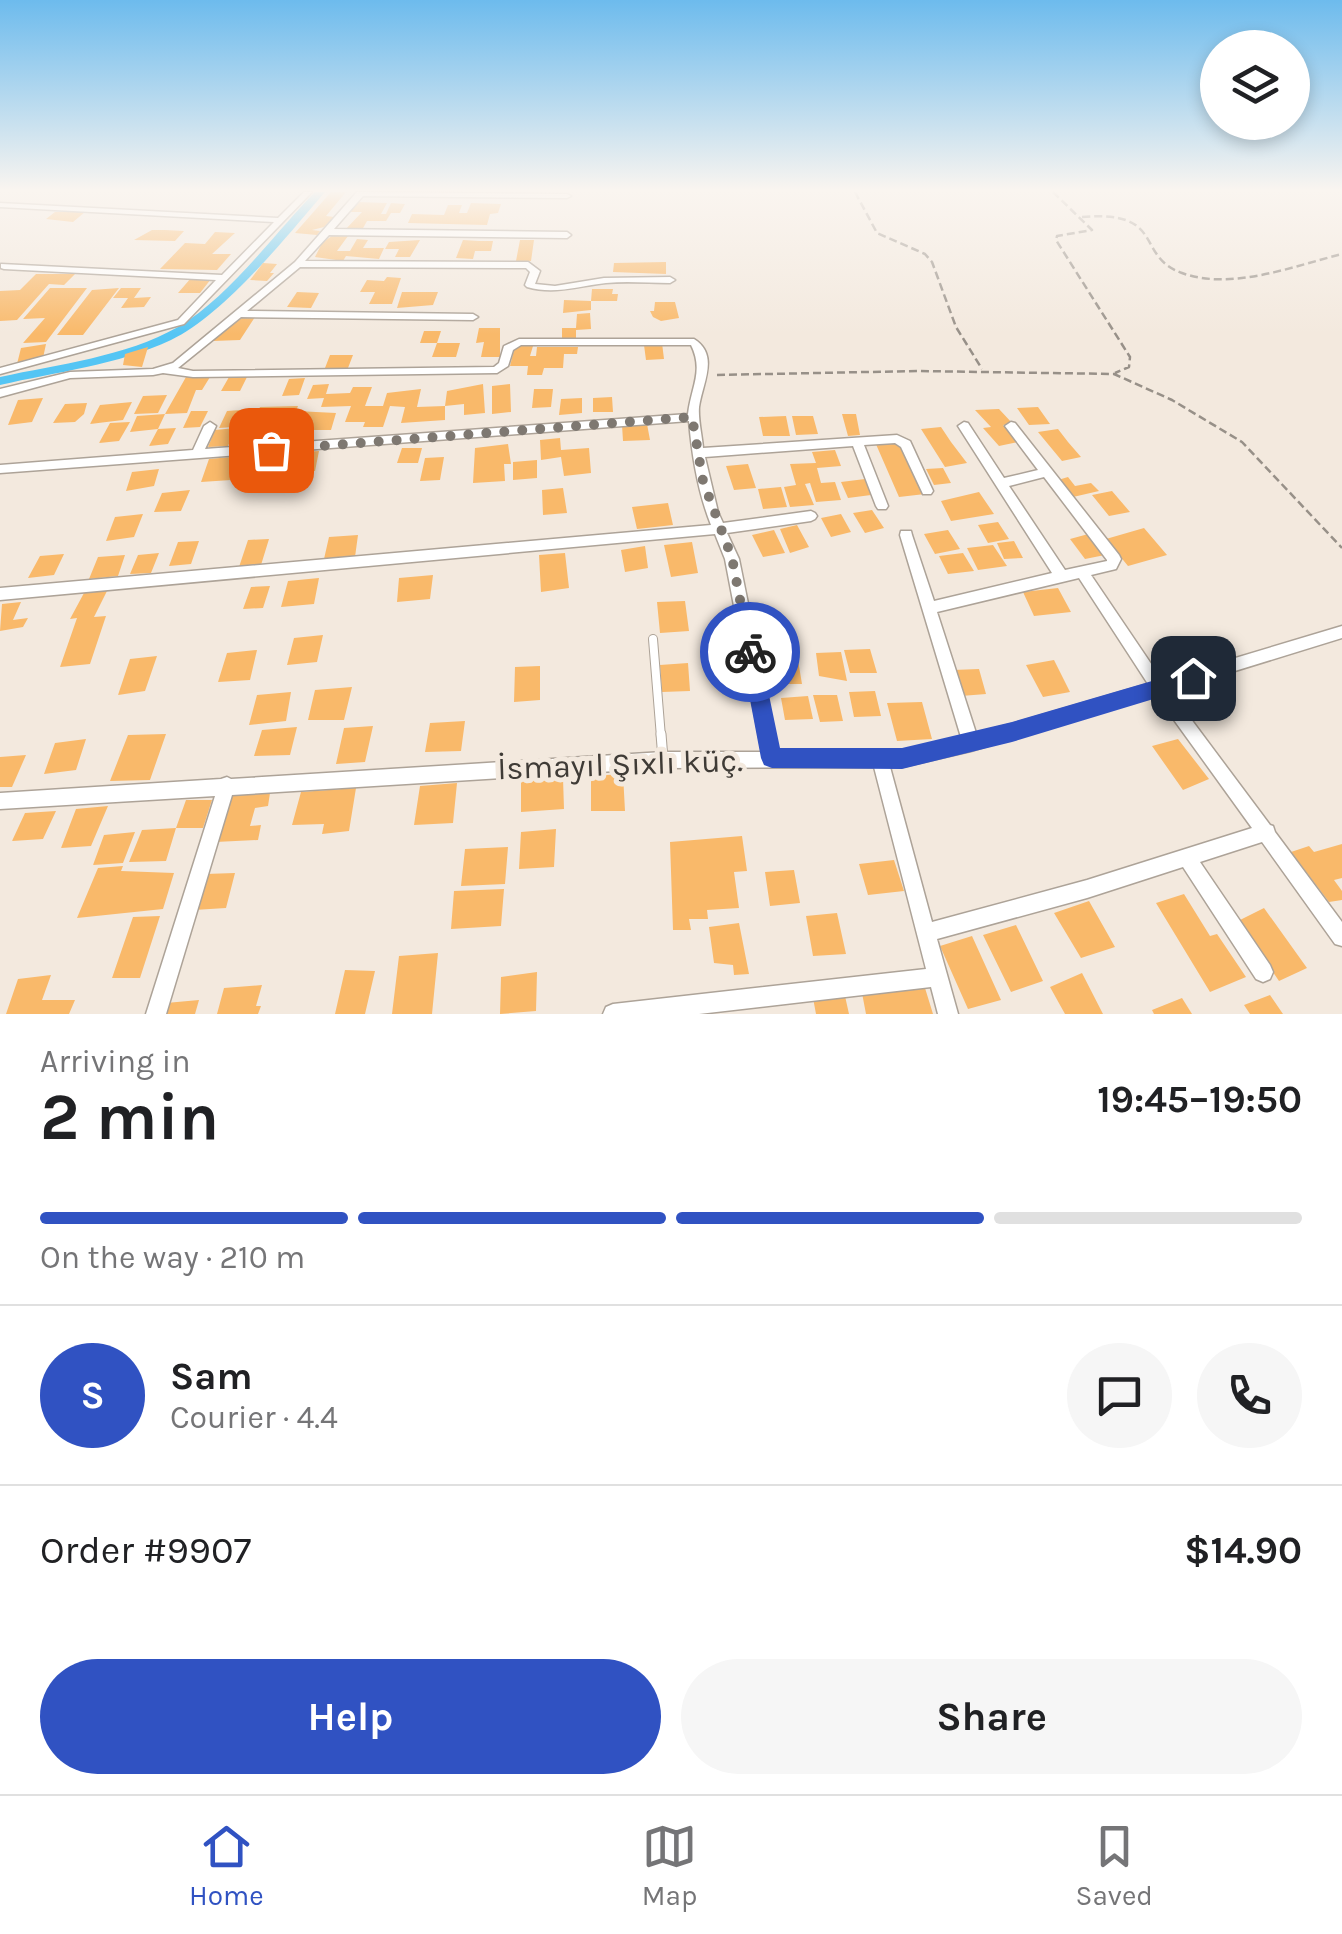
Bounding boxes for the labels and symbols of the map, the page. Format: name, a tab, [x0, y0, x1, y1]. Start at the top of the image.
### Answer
pin	[229, 408, 314, 493]
courier	[700, 602, 800, 702]
pin	[1151, 636, 1236, 721]
street label: İsmayıl Şıxlı küç.	[497, 742, 743, 787]

